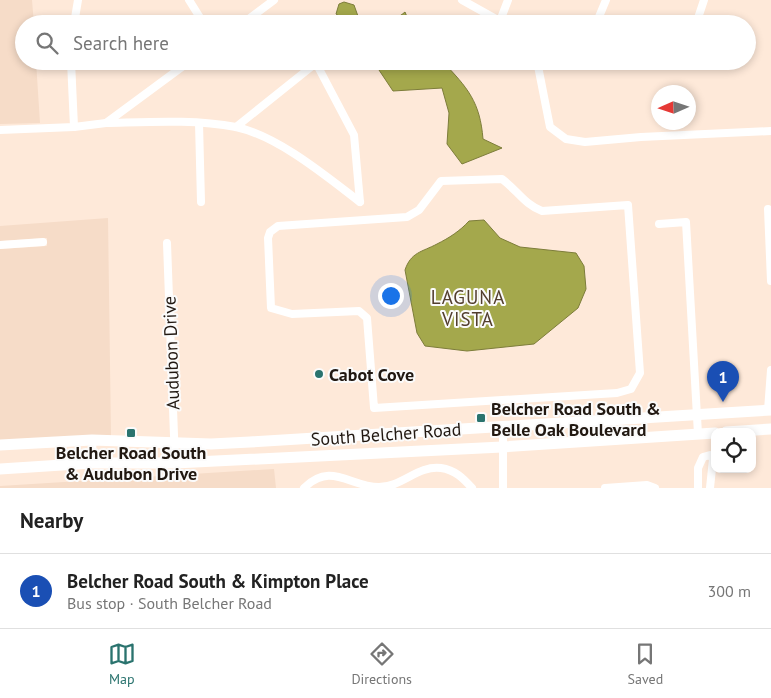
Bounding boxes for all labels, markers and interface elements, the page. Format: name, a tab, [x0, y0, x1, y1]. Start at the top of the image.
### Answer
search box	[15, 15, 756, 70]
icon: search	[33, 29, 61, 57]
text: Search here	[73, 31, 169, 55]
north arrow	[651, 85, 696, 130]
your location	[378, 283, 404, 309]
district label: LAGUNA VISTA	[431, 285, 505, 331]
street label: Audubon Drive	[158, 296, 184, 410]
pin: 1	[707, 361, 739, 402]
place label: Cabot Cove	[329, 363, 414, 386]
marker: Cabot Cove	[313, 368, 325, 380]
place label: Belcher Road South & Belle Oak Boulevard	[491, 397, 661, 441]
marker: Belcher Road South & Belle Oak Boulevard	[475, 412, 487, 424]
street label: South Belcher Road	[310, 417, 462, 451]
marker: Belcher Road South & Audubon Drive	[125, 427, 137, 439]
map controls	[711, 428, 756, 473]
button: locate	[711, 428, 756, 473]
place label: Belcher Road South & Audubon Drive	[56, 441, 206, 485]
text: Nearby	[20, 507, 83, 534]
text: Belcher Road South & Kimpton Place	[67, 569, 369, 593]
text: 1	[31, 581, 41, 601]
text: 300 m	[708, 581, 751, 601]
text: Bus stop · South Belcher Road	[67, 593, 272, 613]
tab: Map	[108, 640, 136, 688]
tab: Directions	[351, 640, 412, 688]
tab: Saved	[628, 640, 663, 688]

